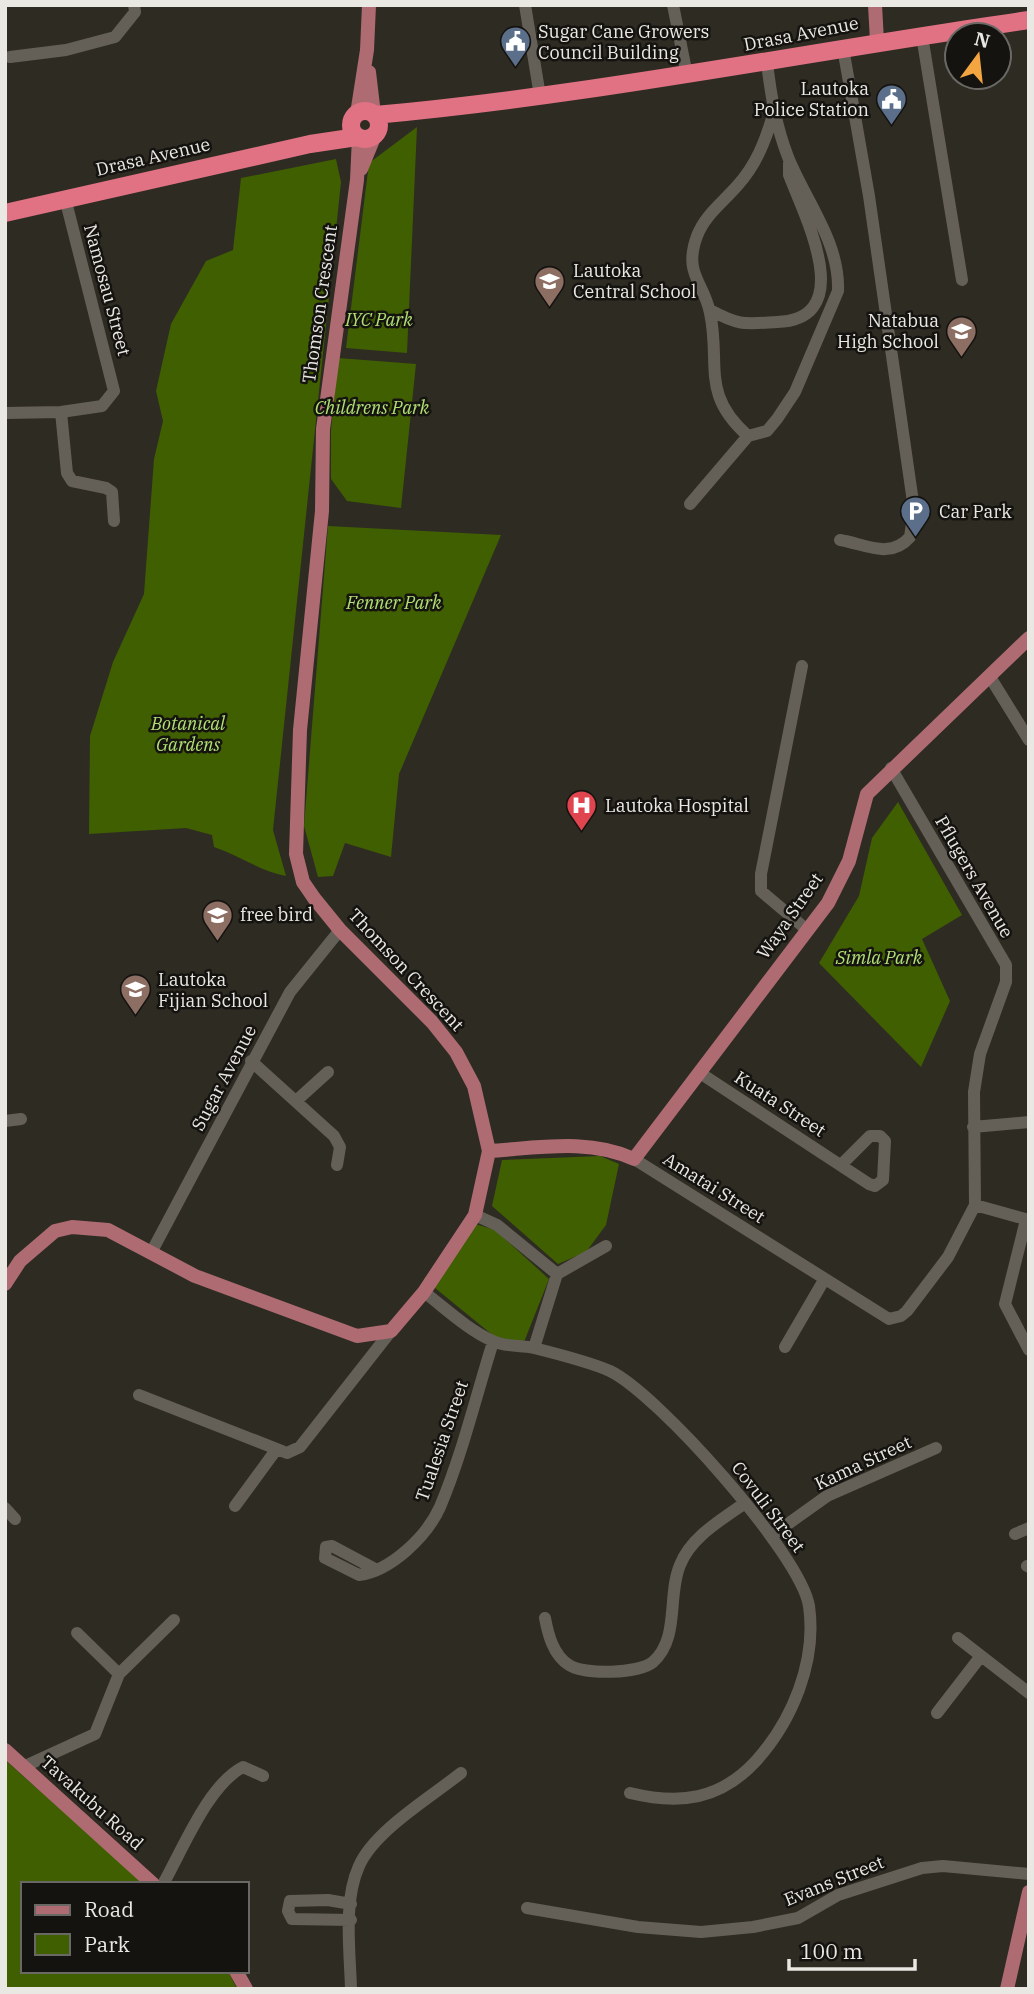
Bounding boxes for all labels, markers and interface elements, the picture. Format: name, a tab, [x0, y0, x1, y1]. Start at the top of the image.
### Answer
street label: Drasa Avenue	[741, 11, 860, 56]
place label: Sugar Cane Growers Council Building	[538, 20, 709, 64]
north arrow	[943, 21, 1013, 91]
public building icon: Sugar Cane Growers Council Building	[498, 25, 532, 69]
text: N	[972, 26, 993, 53]
place label: Lautoka Police Station	[754, 77, 869, 121]
public building icon: Lautoka Police Station	[875, 82, 909, 126]
street label: Drasa Avenue	[94, 132, 212, 181]
street label: Namosau Street	[79, 221, 136, 358]
street label: Thomson Crescent	[297, 223, 342, 384]
place label: Lautoka Central School	[573, 259, 696, 303]
school or university icon: Lautoka Central School	[533, 264, 567, 308]
park label: IYC Park	[344, 308, 413, 331]
place label: Natabua High School	[837, 309, 939, 353]
school or university icon: Natabua High School	[945, 314, 979, 358]
park label: Childrens Park	[315, 396, 430, 419]
parking icon: Car Park	[899, 495, 933, 539]
place label: Car Park	[939, 500, 1012, 523]
park label: Fenner Park	[345, 591, 442, 614]
park label: Botanical Gardens	[150, 712, 226, 756]
hospital icon: Lautoka Hospital	[565, 789, 599, 833]
place label: Lautoka Hospital	[605, 794, 749, 817]
street label: Pflugers Avenue	[930, 812, 1019, 942]
street label: Waya Street	[752, 868, 828, 963]
school or university icon: free bird	[200, 898, 234, 942]
place label: free bird	[240, 903, 313, 926]
street label: Thomson Crescent	[344, 904, 469, 1036]
park label: Simla Park	[835, 946, 923, 969]
place label: Lautoka Fijian School	[158, 968, 268, 1012]
school or university icon: Lautoka Fijian School	[118, 973, 152, 1017]
street label: Sugar Avenue	[186, 1021, 261, 1135]
street label: Kuata Street	[730, 1066, 830, 1142]
street label: Amatai Street	[659, 1147, 769, 1228]
street label: Tualesia Street	[410, 1377, 473, 1504]
street label: Kama Street	[811, 1430, 915, 1495]
street label: Covuli Street	[727, 1457, 810, 1557]
street label: Tavakubu Road	[36, 1750, 148, 1855]
street label: Evans Street	[781, 1850, 887, 1911]
legend	[21, 1882, 248, 1973]
text: Road	[84, 1895, 134, 1923]
scale bar	[789, 1927, 915, 1971]
text: Park	[84, 1930, 131, 1958]
text: 100 m	[800, 1937, 863, 1965]

